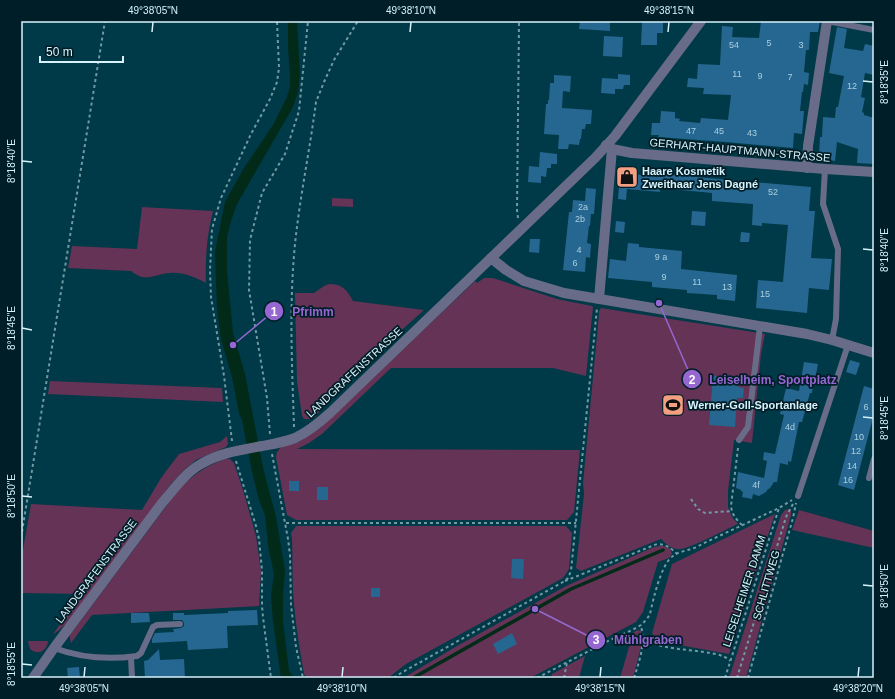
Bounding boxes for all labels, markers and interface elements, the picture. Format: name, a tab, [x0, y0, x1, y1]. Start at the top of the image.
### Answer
text: 49°38'05"N	[128, 5, 178, 16]
text: 49°38'10"N	[386, 5, 436, 16]
text: 49°38'15"N	[644, 5, 694, 16]
scale bar	[40, 38, 123, 64]
house number: 5	[766, 38, 772, 48]
house number: 54	[729, 40, 739, 50]
house number: 3	[798, 40, 804, 50]
text: 50 m	[46, 45, 73, 59]
text: 8°18'35"E	[879, 60, 890, 104]
house number: 11	[732, 69, 742, 79]
house number: 9	[757, 71, 763, 81]
house number: 7	[787, 72, 793, 82]
house number: 12	[847, 81, 857, 91]
house number: 47	[686, 126, 696, 136]
house number: 45	[714, 126, 724, 136]
house number: 43	[747, 128, 757, 138]
street label: GERHART-HAUPTMANN-STRASSE	[649, 136, 831, 164]
text: 8°18'40"E	[6, 139, 17, 183]
shop icon: Haare Kosmetik Zweithaar Jens Dagné	[614, 164, 640, 190]
place label: Haare Kosmetik Zweithaar Jens Dagné	[642, 165, 758, 190]
house number: 52	[768, 187, 778, 197]
house number: 2a	[578, 202, 588, 212]
house number: 2b	[575, 214, 585, 224]
text: 8°18'40"E	[879, 228, 890, 272]
house number: 4	[576, 245, 582, 255]
house number: 9 a	[655, 252, 667, 262]
house number: 6	[572, 258, 578, 268]
house number: 9	[661, 272, 667, 282]
house number: 11	[692, 277, 702, 287]
house number: 13	[722, 282, 732, 292]
house number: 15	[760, 289, 770, 299]
callout: Pfrimm	[264, 299, 342, 323]
text: 1	[271, 305, 278, 319]
text: Pfrimm	[292, 305, 334, 319]
text: 8°18'45"E	[6, 306, 17, 350]
street label: LANDGRAFENSTRASSE	[304, 324, 404, 420]
callout: Leiselheim, Sportplatz	[682, 367, 845, 391]
text: 2	[689, 373, 696, 387]
text: Leiselheim, Sportplatz	[709, 373, 837, 387]
sports icon: Werner-Goll-Sportanlage	[660, 392, 686, 418]
text: 8°18'45"E	[879, 396, 890, 440]
place label: Werner-Goll-Sportanlage	[688, 399, 818, 411]
house number: 6	[863, 402, 869, 412]
house number: 4d	[785, 422, 795, 432]
house number: 10	[854, 432, 864, 442]
house number: 12	[851, 446, 861, 456]
house number: 14	[847, 461, 857, 471]
text: 8°18'50"E	[6, 474, 17, 518]
house number: 16	[843, 475, 853, 485]
house number: 4f	[752, 480, 760, 490]
street label: LANDGRAFENSTRASSE	[53, 517, 139, 625]
street label: LEISELHEIMER DAMM	[720, 534, 768, 648]
street label: SCHLITTWEG	[750, 549, 782, 621]
text: 8°18'50"E	[879, 564, 890, 608]
callout: Mühlgraben	[586, 628, 690, 652]
text: 3	[593, 633, 600, 647]
text: Mühlgraben	[614, 633, 682, 647]
text: 8°18'55"E	[6, 642, 17, 686]
text: 49°38'05"N	[59, 683, 109, 694]
text: 49°38'10"N	[317, 683, 367, 694]
text: 49°38'15"N	[575, 683, 625, 694]
text: 49°38'20"N	[833, 683, 883, 694]

